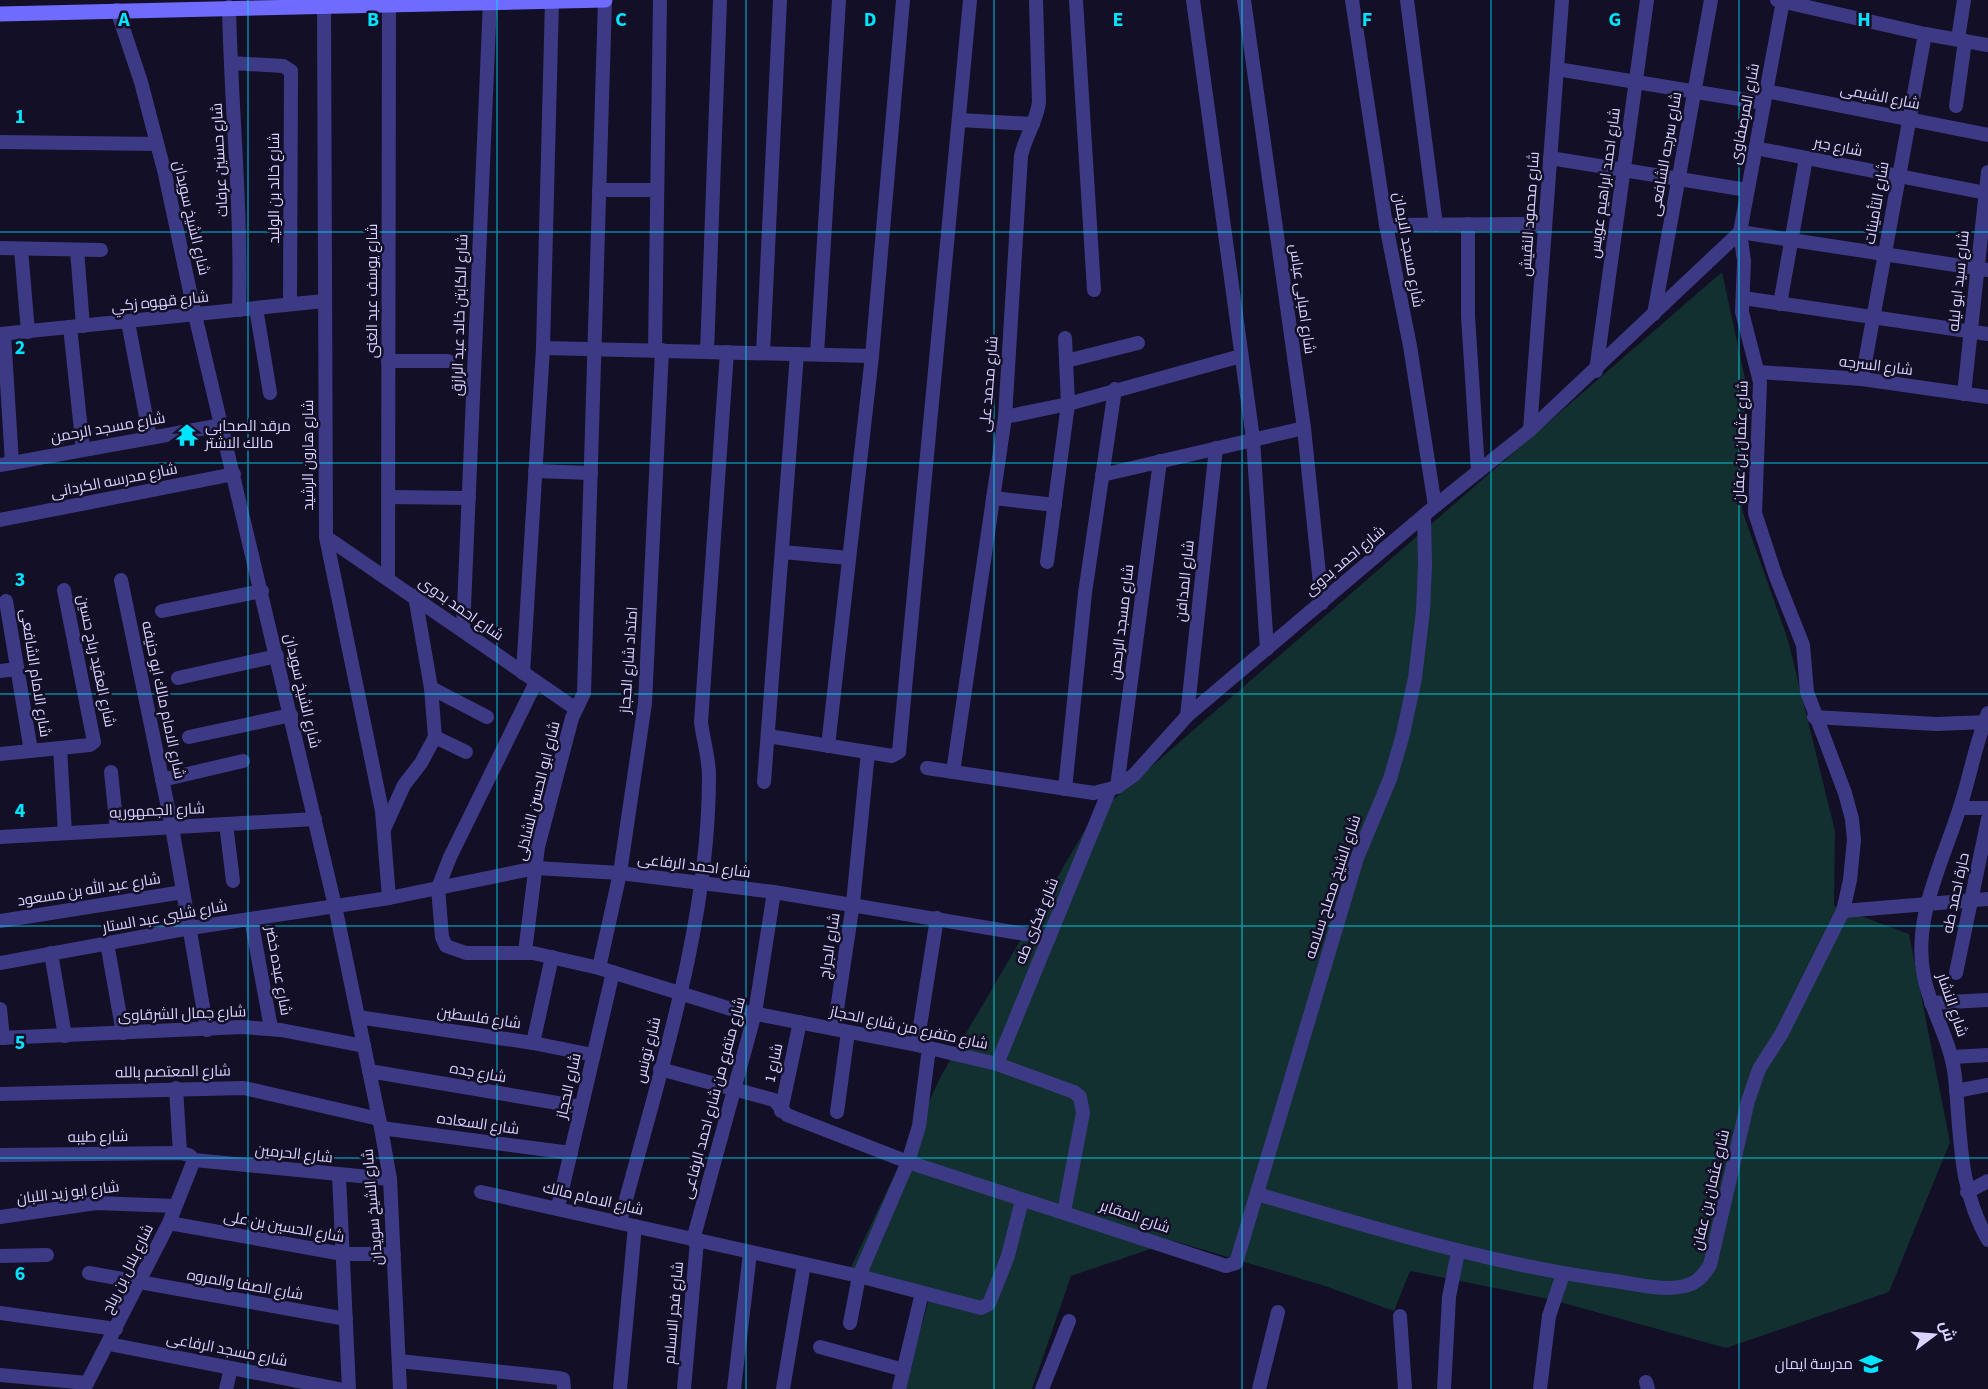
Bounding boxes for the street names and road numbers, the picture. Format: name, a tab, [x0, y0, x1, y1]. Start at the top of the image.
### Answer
street label: شارع المرصفاوى	[1725, 62, 1765, 166]
street label: شارع الشيمى	[1838, 79, 1922, 115]
street label: شارع سرجه الشافعى	[1645, 90, 1687, 218]
street label: شارع حسنين عرفات	[207, 102, 233, 218]
street label: شارع احمد ابراهيم عويس	[1584, 106, 1626, 260]
street label: شارع جبر	[1811, 132, 1864, 162]
street label: شارع خالد بن الوليد	[264, 133, 285, 243]
street label: شارع محمود النقيش	[1515, 151, 1545, 277]
street label: شارع الشيخ سويدان	[168, 159, 214, 277]
street label: شارع التأمينات	[1859, 160, 1895, 246]
street label: شارع مسجد الايمان	[1388, 191, 1428, 309]
street label: شارع يوسف عبد الغنى	[362, 224, 383, 358]
street label: شارع سيد ابو ليله	[1943, 229, 1975, 333]
street label: شارع الكابتن خالد عبد الرازق	[447, 234, 473, 396]
street label: شارع امبابى عباس	[1284, 243, 1320, 355]
street label: شارع قهوه زكي	[110, 286, 210, 319]
street label: شارع محمد على	[974, 335, 1004, 433]
street label: شارع السرجه	[1838, 351, 1914, 381]
street label: شارع عثمان بن عفان	[1728, 380, 1754, 504]
street label: شارع هارون الرشيد	[298, 399, 319, 511]
street label: شارع مسجد الرحمن	[49, 408, 167, 448]
street label: شارع مدرسه الكردانى	[49, 458, 179, 504]
street label: شارع احمد بدوى	[1300, 521, 1390, 601]
street label: شارع المدافن	[1170, 539, 1200, 623]
street label: شارع مسجد الرحمن	[1104, 563, 1140, 681]
street label: شارع احمد بدوى	[414, 572, 508, 646]
street label: شارع العقيد رباح حسين	[72, 593, 120, 729]
street label: امتداد شارع الحجاز	[615, 606, 643, 715]
street label: شارع الامام الشافعى	[14, 607, 56, 739]
street label: شارع الامام مالك ابو حنيفه	[136, 619, 190, 781]
street label: شارع الشيخ سويدان	[279, 632, 325, 750]
street label: شارع ابو الحسن الشاذلى	[510, 719, 566, 863]
street label: شارع الجمهوريه	[109, 798, 205, 824]
street label: شارع الشيخ مصلح سلامه	[1300, 812, 1366, 962]
street label: شارع احمد الرفاعى	[636, 849, 752, 883]
street label: حارة احمد طه	[1937, 851, 1975, 935]
street label: شارع عبد الله بن مسعود	[16, 868, 162, 912]
street label: شارع فكرى طه	[1010, 875, 1064, 967]
street label: شارع شلبى عبد الستار	[100, 896, 229, 939]
street label: شارع الجراج	[814, 912, 846, 980]
street label: شارع عبده خضر	[260, 924, 296, 1017]
street label: شارع النشار	[1931, 969, 1973, 1040]
street label: شارع متفرع من شارع احمد الرفاعى	[677, 995, 751, 1201]
street label: شارع جمال الشرقاوى	[117, 1001, 247, 1027]
street label: شارع متفرع من شارع الحجاز	[827, 1001, 990, 1055]
street label: شارع فلسطين	[436, 1002, 522, 1034]
street label: شارع تونس	[630, 1015, 666, 1085]
street label: شارع 1	[760, 1041, 788, 1085]
street label: شارع الحجاز	[551, 1051, 587, 1122]
street label: شارع جده	[448, 1058, 508, 1088]
street label: شارع المعتصم بالله	[115, 1060, 231, 1084]
street label: شارع السعاده	[435, 1108, 521, 1140]
street label: شارع طيبه	[67, 1126, 129, 1148]
street label: شارع عثمان بن عفان	[1687, 1128, 1735, 1252]
street label: شارع الحرمين	[254, 1139, 334, 1169]
street label: شارع الشيخ سويدان	[357, 1148, 389, 1266]
street label: شارع ابو زيد اللبان	[15, 1176, 121, 1210]
street label: شارع الامام مالك	[541, 1177, 645, 1221]
street label: شارع المقابر	[1096, 1195, 1173, 1239]
street label: شارع الحسين بن على	[222, 1206, 346, 1248]
street label: شارع بلال بن رباح	[97, 1220, 159, 1318]
street label: شارع فجر الاسلام	[659, 1261, 689, 1365]
street label: شارع الصفا والمروه	[185, 1264, 305, 1306]
street label: شارع مسجد الرفاعى	[165, 1328, 289, 1372]

